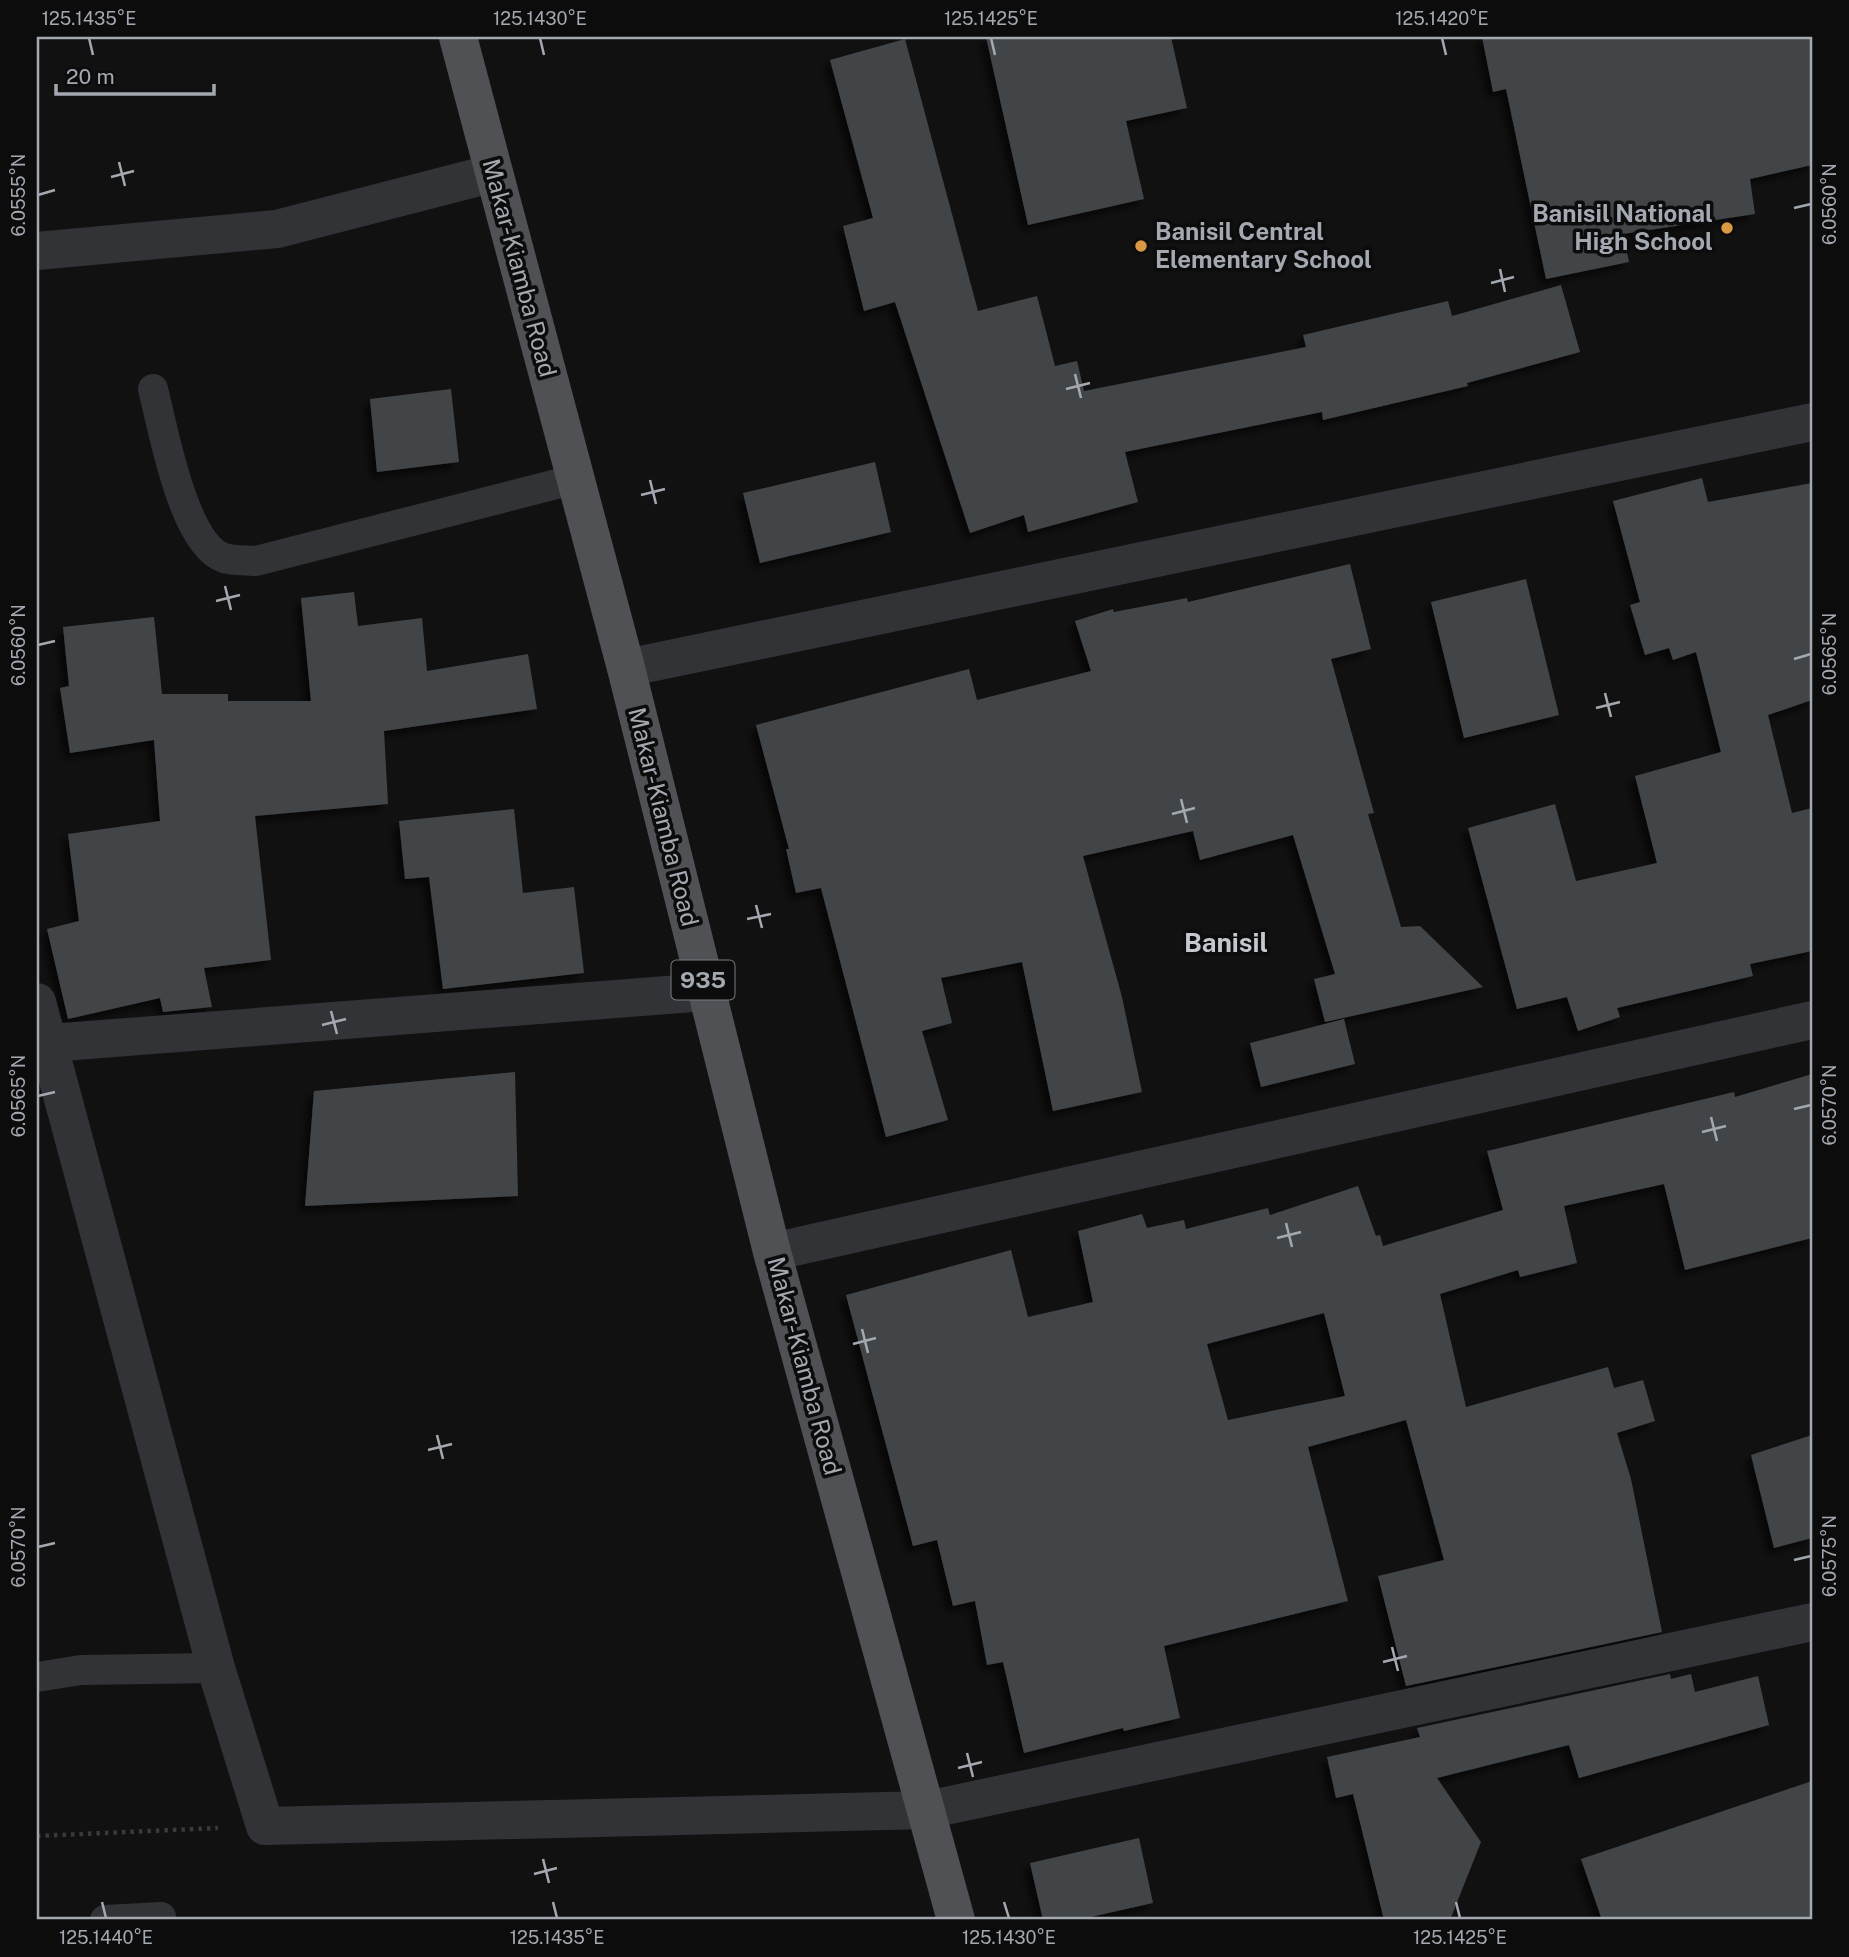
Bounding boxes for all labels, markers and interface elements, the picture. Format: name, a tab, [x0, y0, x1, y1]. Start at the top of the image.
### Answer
text: 125.1435°E	[42, 8, 136, 29]
text: 125.1430°E	[493, 8, 587, 29]
text: 125.1425°E	[944, 8, 1038, 29]
text: 125.1420°E	[1395, 8, 1489, 29]
scale bar	[56, 52, 214, 96]
text: 20 m	[66, 64, 115, 89]
text: 6.0555°N	[8, 154, 29, 236]
street label: Makar-Kiamba Road	[477, 156, 563, 380]
text: 6.0560°N	[1819, 163, 1840, 245]
place label: Banisil National High School	[1532, 199, 1713, 255]
place label: Banisil Central Elementary School	[1155, 217, 1372, 273]
marker: Banisil National High School	[1719, 220, 1735, 236]
marker: Banisil Central Elementary School	[1133, 238, 1149, 254]
text: 6.0560°N	[8, 604, 29, 686]
text: 6.0565°N	[1819, 613, 1840, 695]
street label: Makar-Kiamba Road	[623, 704, 705, 929]
district label: Banisil	[1184, 927, 1268, 958]
road number: 935	[672, 960, 734, 1000]
text: 6.0565°N	[8, 1055, 29, 1137]
text: 6.0570°N	[1819, 1064, 1840, 1146]
street label: Makar-Kiamba Road	[762, 1254, 848, 1478]
text: 6.0570°N	[8, 1506, 29, 1588]
text: 6.0575°N	[1819, 1515, 1840, 1597]
text: 125.1440°E	[59, 1927, 153, 1948]
text: 125.1435°E	[510, 1927, 604, 1948]
text: 125.1430°E	[962, 1927, 1056, 1948]
text: 125.1425°E	[1413, 1927, 1507, 1948]

